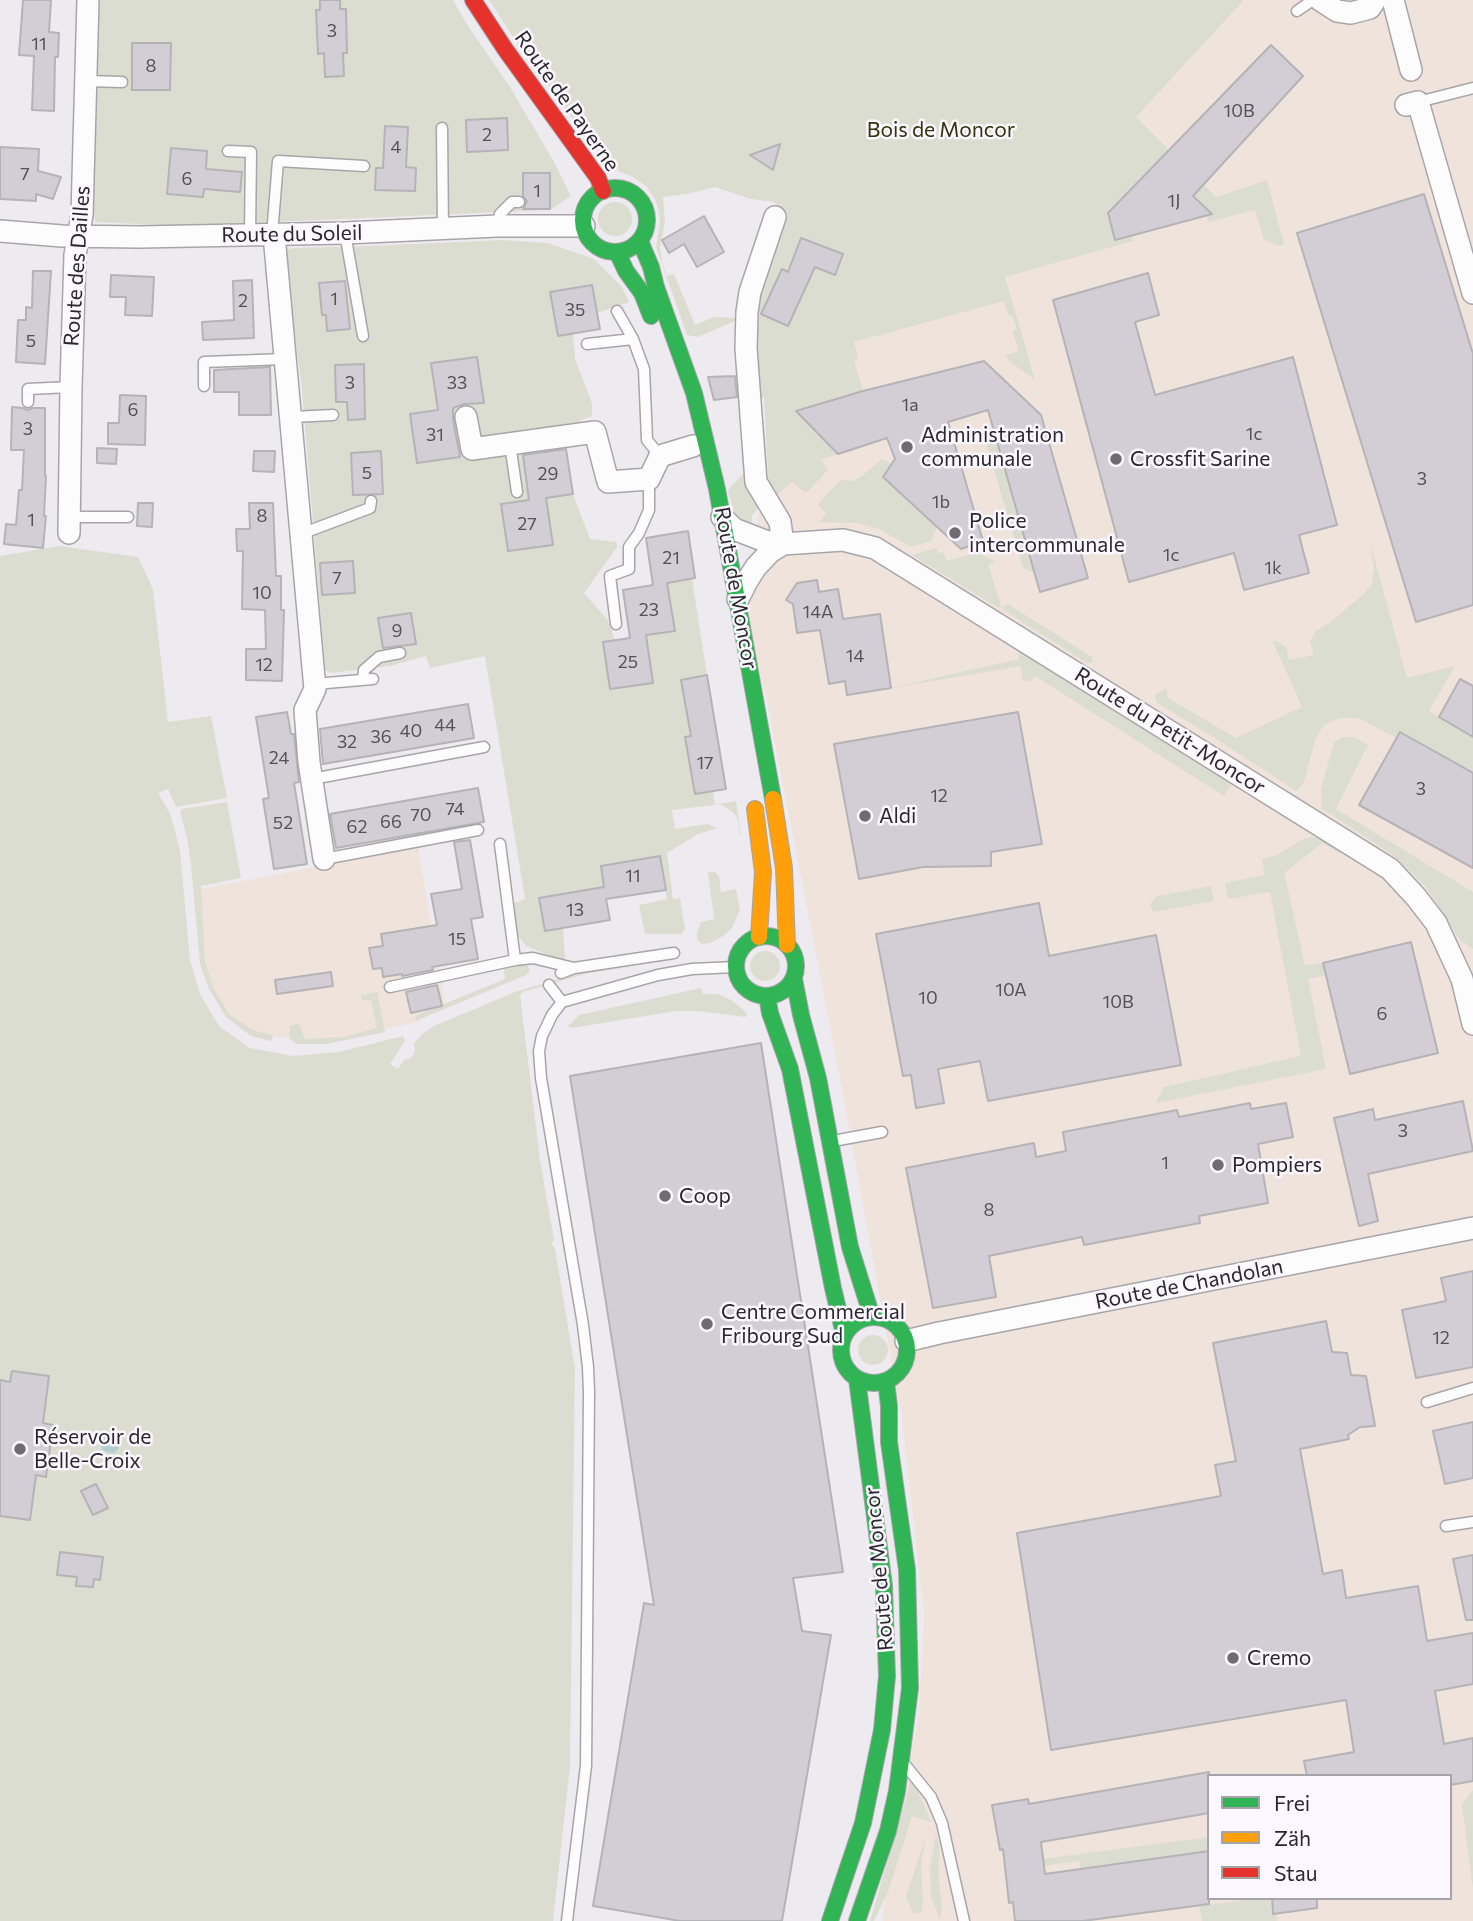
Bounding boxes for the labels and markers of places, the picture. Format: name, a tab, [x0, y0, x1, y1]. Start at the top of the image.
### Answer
place label: Administration communale	[921, 422, 1064, 472]
marker: Administration communale	[899, 439, 915, 455]
place label: Crossfit Sarine	[1130, 446, 1270, 472]
marker: Crossfit Sarine	[1108, 451, 1124, 467]
place label: Police intercommunale	[969, 508, 1125, 558]
marker: Police intercommunale	[947, 525, 963, 541]
place label: Aldi	[879, 803, 916, 829]
marker: Aldi	[857, 808, 873, 824]
place label: Pompiers	[1232, 1152, 1322, 1178]
marker: Pompiers	[1210, 1157, 1226, 1173]
place label: Coop	[679, 1183, 731, 1209]
marker: Coop	[657, 1188, 673, 1204]
place label: Centre Commercial Fribourg Sud	[721, 1299, 905, 1349]
marker: Centre Commercial Fribourg Sud	[699, 1316, 715, 1332]
place label: Réservoir de Belle-Croix	[34, 1424, 151, 1474]
marker: Réservoir de Belle-Croix	[12, 1441, 28, 1457]
place label: Cremo	[1247, 1645, 1311, 1671]
marker: Cremo	[1225, 1650, 1241, 1666]

